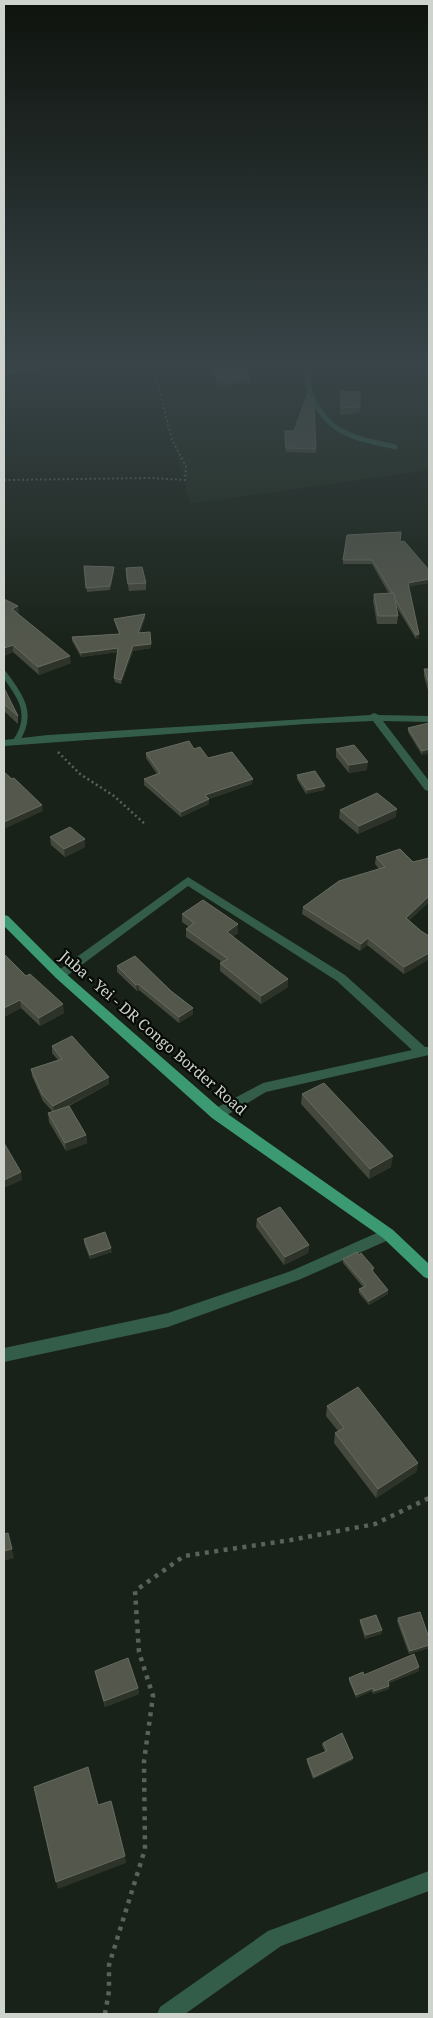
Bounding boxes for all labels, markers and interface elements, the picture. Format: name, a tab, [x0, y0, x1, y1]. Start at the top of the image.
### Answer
street label: Juba - Yei - DR Congo Border Road	[55, 945, 251, 1119]

